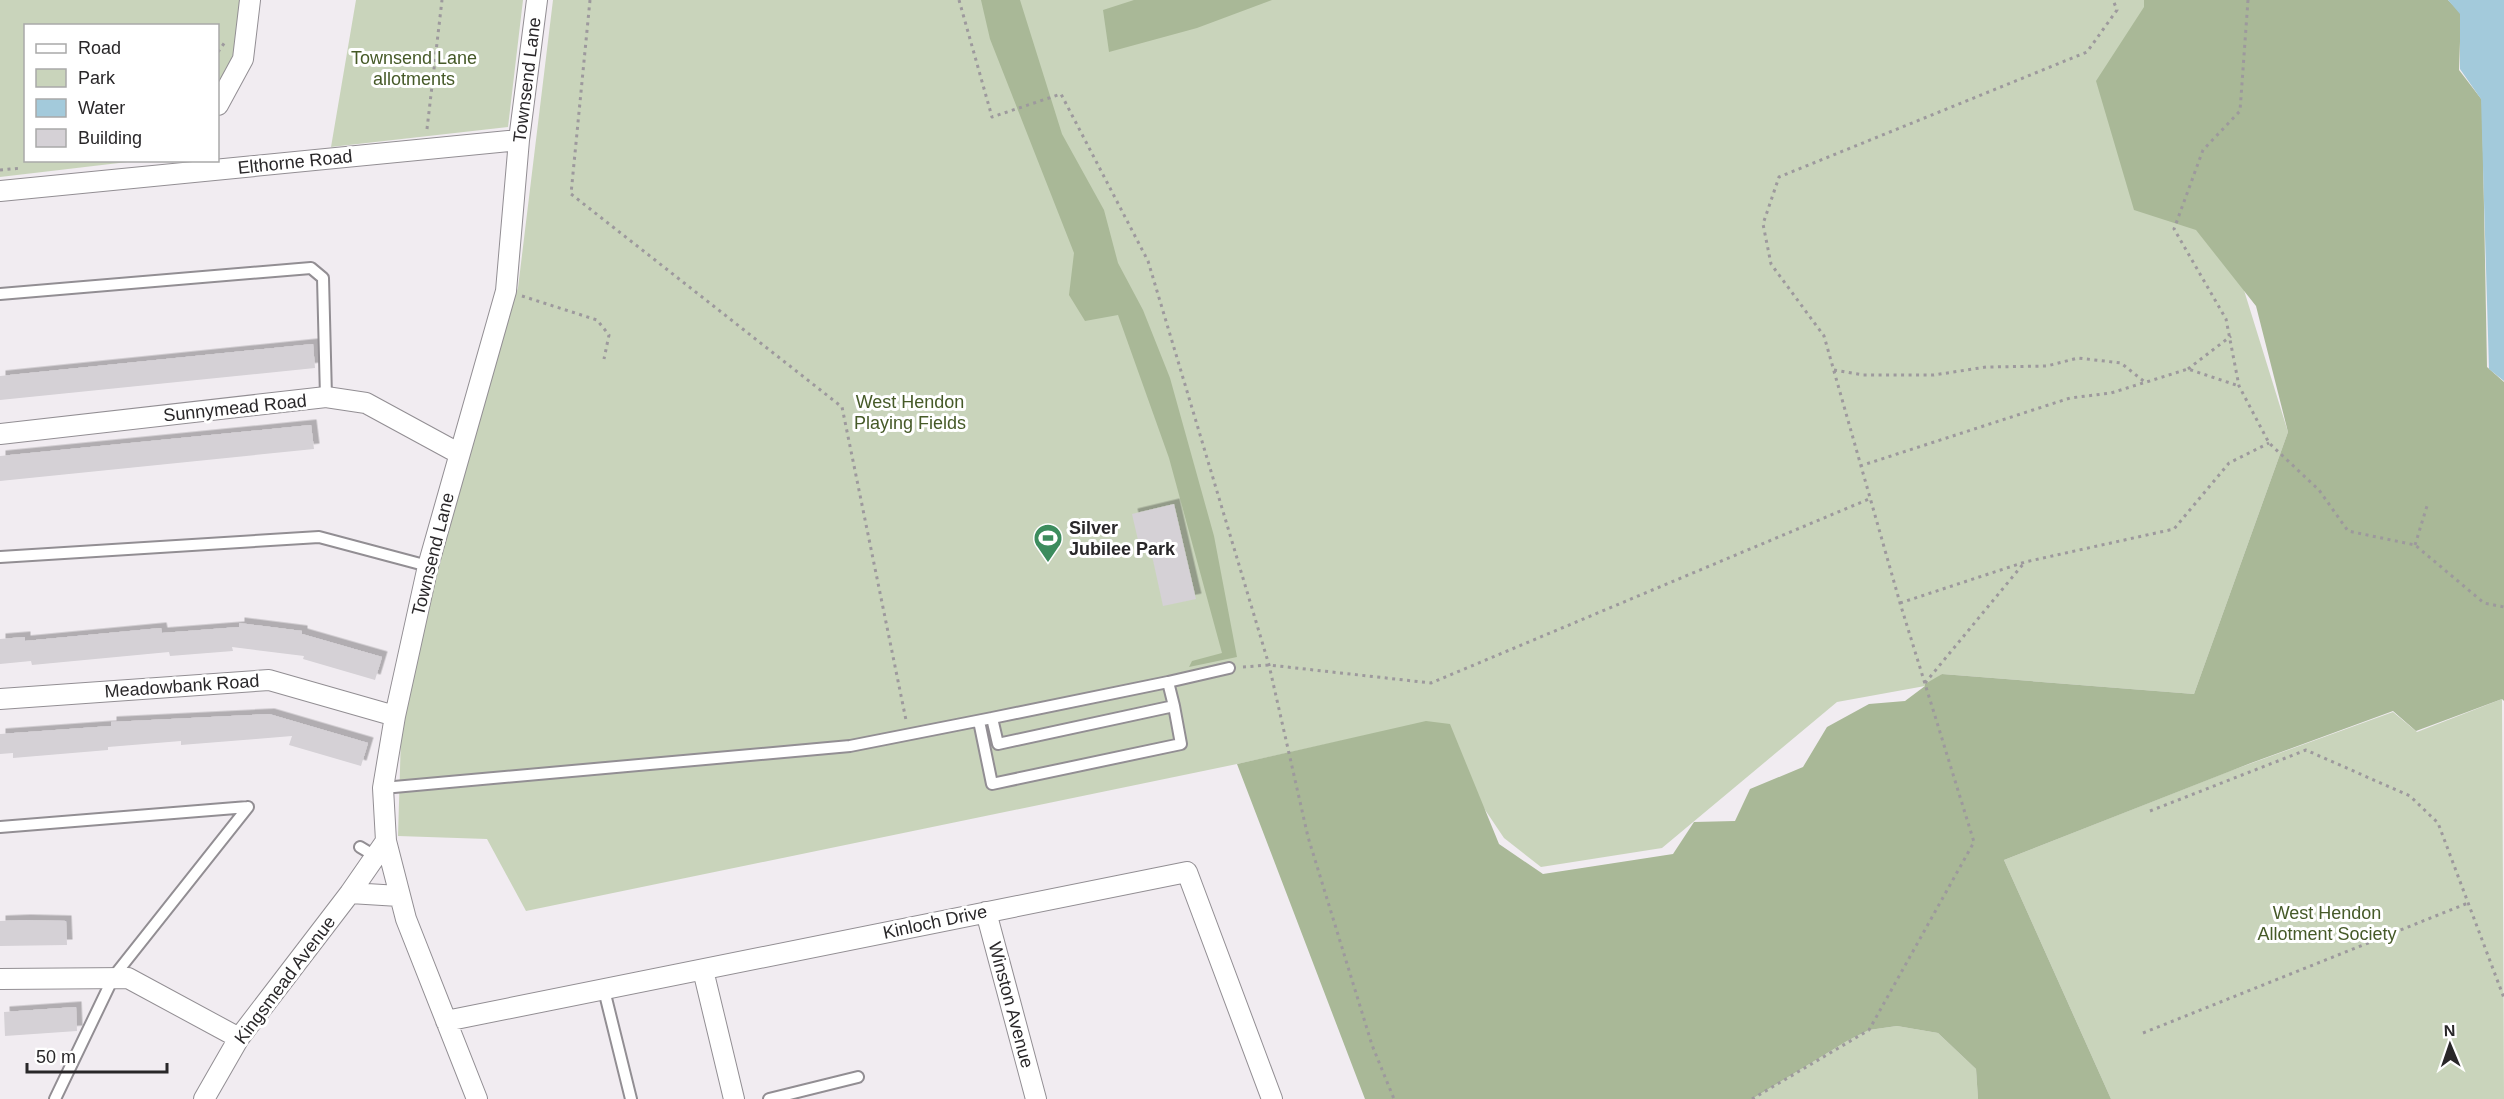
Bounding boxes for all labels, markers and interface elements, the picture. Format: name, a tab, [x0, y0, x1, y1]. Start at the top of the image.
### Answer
street label: Townsend Lane	[509, 16, 545, 144]
legend	[24, 24, 219, 162]
text: Road	[78, 38, 121, 58]
park label: Townsend Lane allotments	[351, 48, 477, 89]
text: Park	[78, 68, 116, 88]
text: Water	[78, 98, 125, 118]
text: Building	[78, 128, 142, 148]
street label: Elthorne Road	[237, 146, 353, 178]
street label: Sunnymead Road	[162, 391, 308, 425]
park label: West Hendon Playing Fields	[854, 392, 966, 433]
street label: Townsend Lane	[408, 490, 458, 618]
place label: Silver Jubilee Park	[1069, 518, 1176, 559]
sports icon: Silver Jubilee Park	[1032, 522, 1064, 564]
street label: Meadowbank Road	[104, 671, 260, 701]
street label: Kinloch Drive	[881, 901, 989, 943]
park label: West Hendon Allotment Society	[2257, 903, 2397, 944]
street label: Kingsmead Avenue	[230, 912, 340, 1048]
street label: Winston Avenue	[985, 940, 1037, 1070]
north arrow	[2420, 1015, 2480, 1075]
text: N	[2443, 1022, 2456, 1039]
scale bar	[27, 1036, 166, 1074]
text: 50 m	[36, 1047, 76, 1067]

